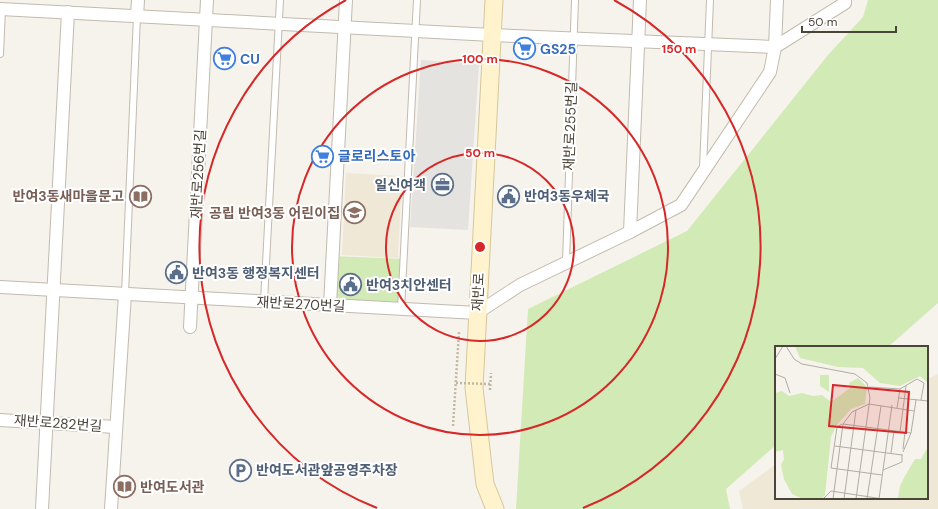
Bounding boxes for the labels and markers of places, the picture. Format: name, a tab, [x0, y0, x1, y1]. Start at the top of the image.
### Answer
supermarket icon: GS25	[512, 36, 538, 62]
place label: GS25	[540, 40, 576, 58]
supermarket icon: CU	[212, 46, 238, 72]
place label: CU	[240, 50, 260, 68]
supermarket icon: 글로리스토아	[310, 143, 336, 169]
place label: 글로리스토아	[338, 147, 415, 165]
office icon: 일신여객	[429, 172, 455, 198]
place label: 일신여객	[374, 176, 426, 194]
library icon: 반여3동새마을문고	[127, 183, 153, 209]
public building icon: 반여3동우체국	[495, 183, 521, 209]
place label: 반여3동새마을문고	[13, 187, 124, 205]
place label: 반여3동우체국	[524, 187, 610, 205]
school or university icon: 공립 반여3동 어린이집	[342, 200, 368, 226]
place label: 공립 반여3동 어린이집	[209, 204, 340, 222]
centre of rings	[473, 240, 487, 254]
public building icon: 반여3동 행정복지센터	[163, 260, 189, 286]
place label: 반여3동 행정복지센터	[192, 264, 320, 282]
public building icon: 반여3치안센터	[338, 272, 364, 298]
place label: 반여3치안센터	[366, 276, 452, 294]
parking icon: 반여도서관앞공영주차장	[227, 457, 253, 483]
place label: 반여도서관앞공영주차장	[256, 461, 398, 479]
library icon: 반여도서관	[112, 474, 138, 500]
place label: 반여도서관	[140, 478, 205, 496]

